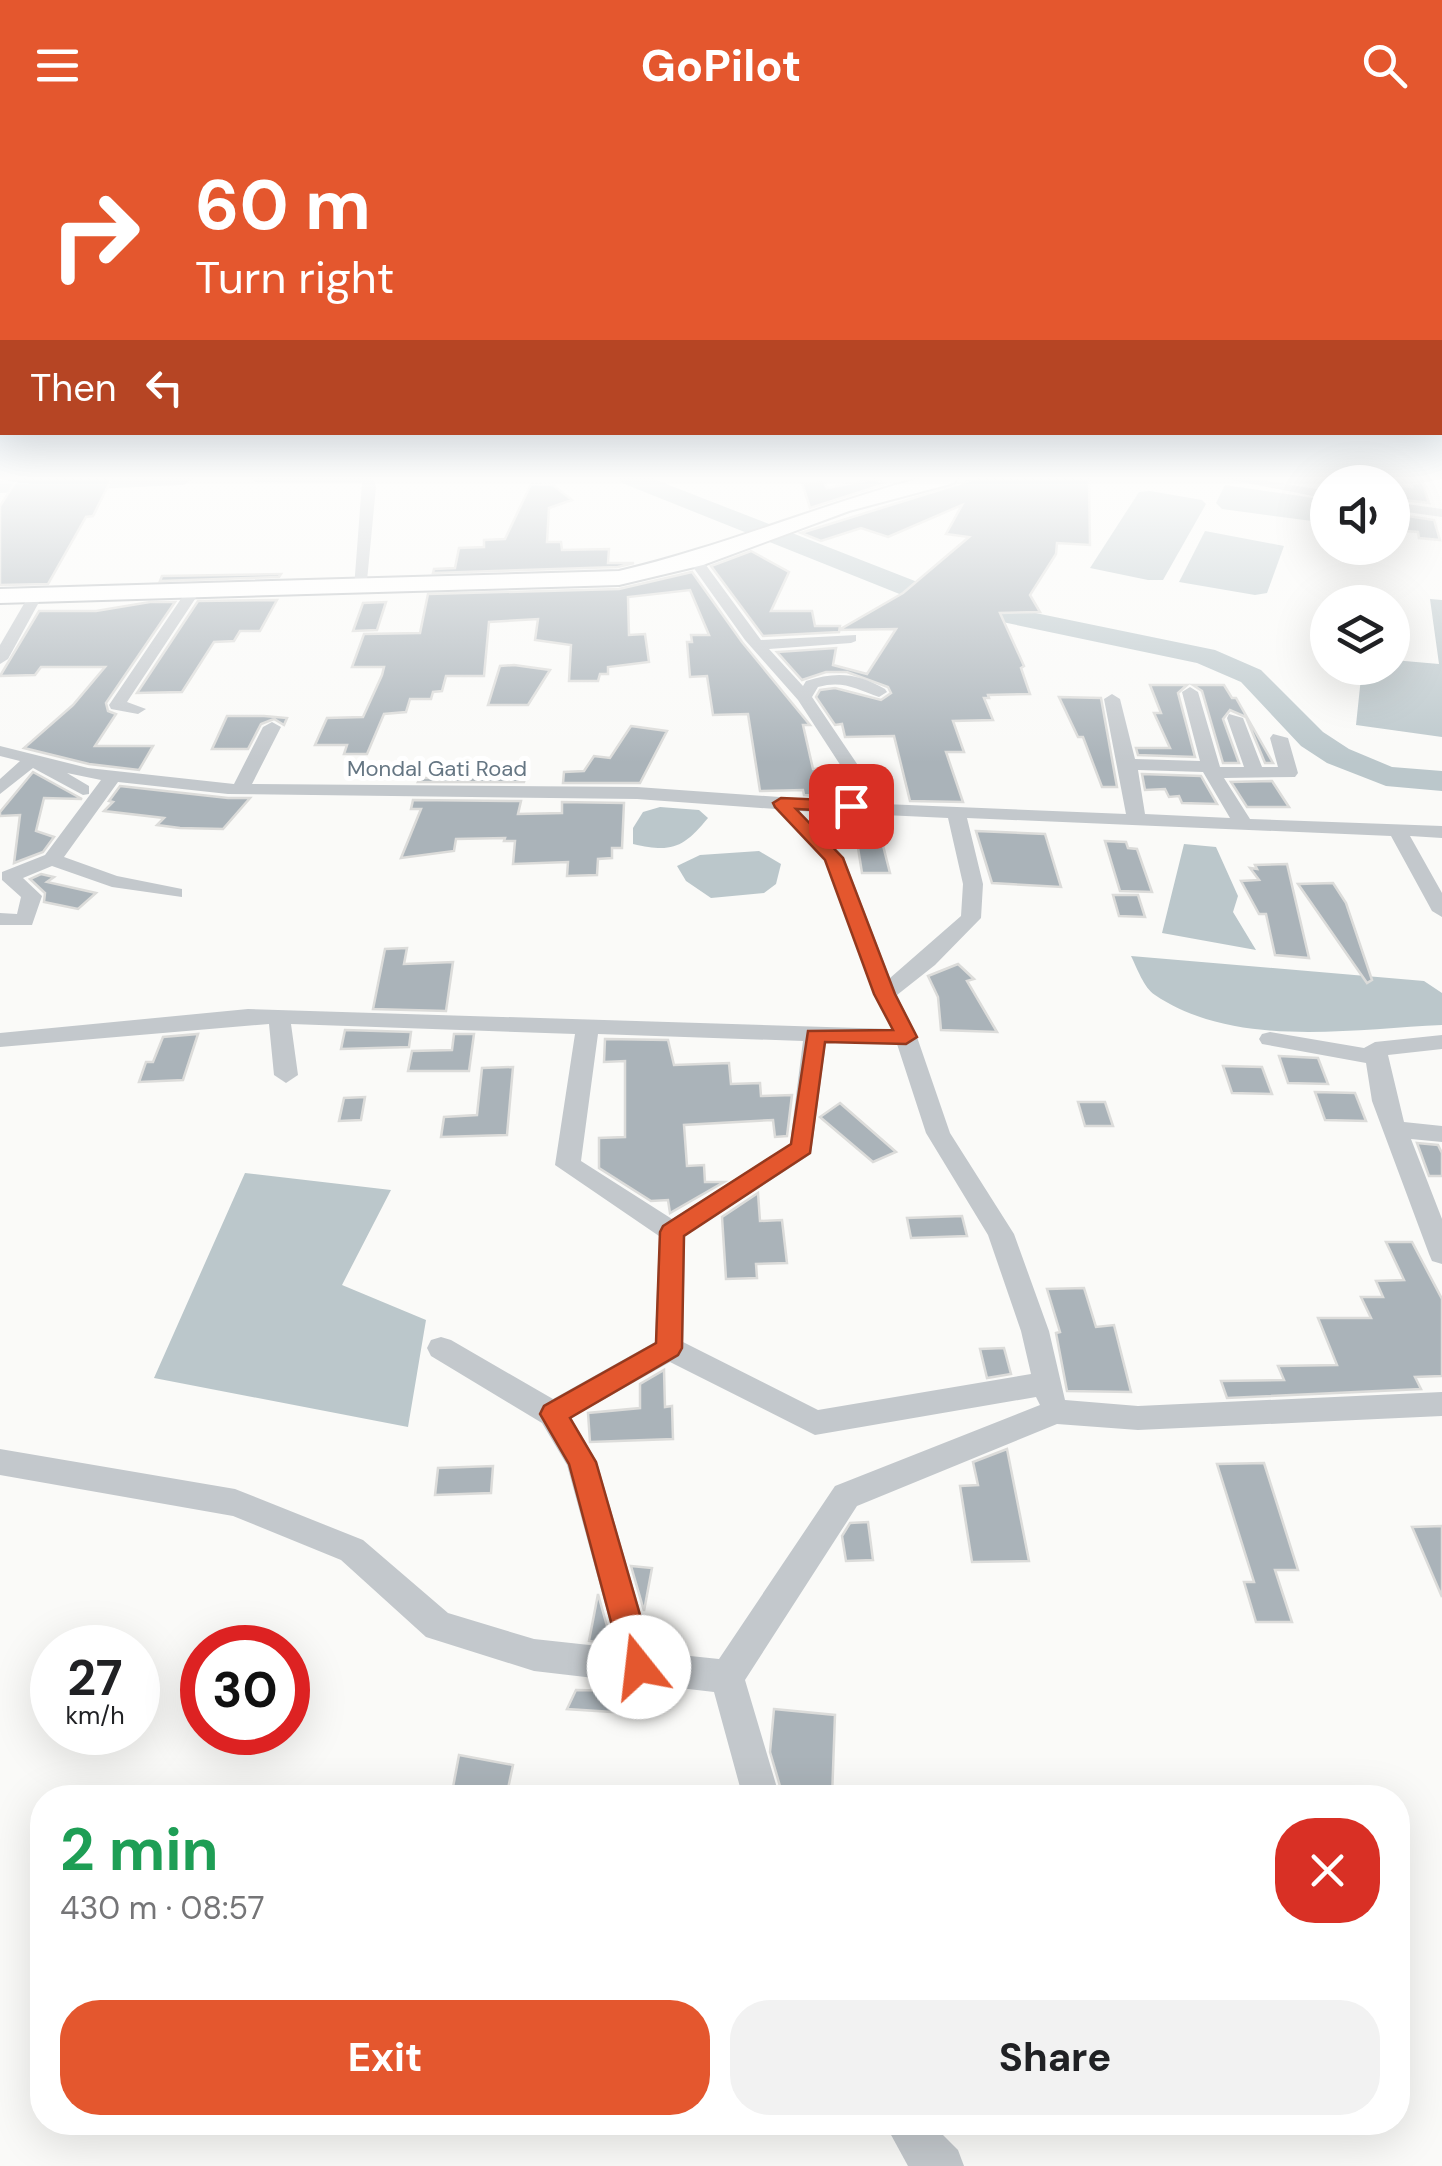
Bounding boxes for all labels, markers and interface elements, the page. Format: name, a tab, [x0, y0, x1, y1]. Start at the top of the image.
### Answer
text: GoPilot	[641, 36, 801, 95]
icon: menu	[30, 38, 85, 93]
icon: search	[1357, 38, 1412, 93]
text: 60 m	[195, 160, 371, 251]
icon: right	[30, 170, 160, 300]
text: Turn right	[195, 248, 394, 307]
icon: left	[137, 360, 192, 415]
text: Then	[30, 363, 117, 413]
map controls	[1310, 465, 1410, 685]
button: sound	[1310, 465, 1410, 565]
button: layers	[1310, 585, 1410, 685]
street label: Mondal Gati Road	[347, 754, 527, 783]
pin	[809, 764, 894, 849]
icon: arrive	[824, 779, 879, 834]
position arrow	[587, 1615, 691, 1719]
speed limit sign: 30	[180, 1625, 310, 1755]
text: 27	[67, 1645, 123, 1711]
text: km/h	[65, 1699, 125, 1732]
text: 2 min	[60, 1810, 219, 1889]
button: close	[1275, 1818, 1380, 1923]
text: 430 m · 08:57	[60, 1887, 264, 1929]
button: Exit	[60, 2000, 710, 2115]
button: Share	[730, 2000, 1380, 2115]

